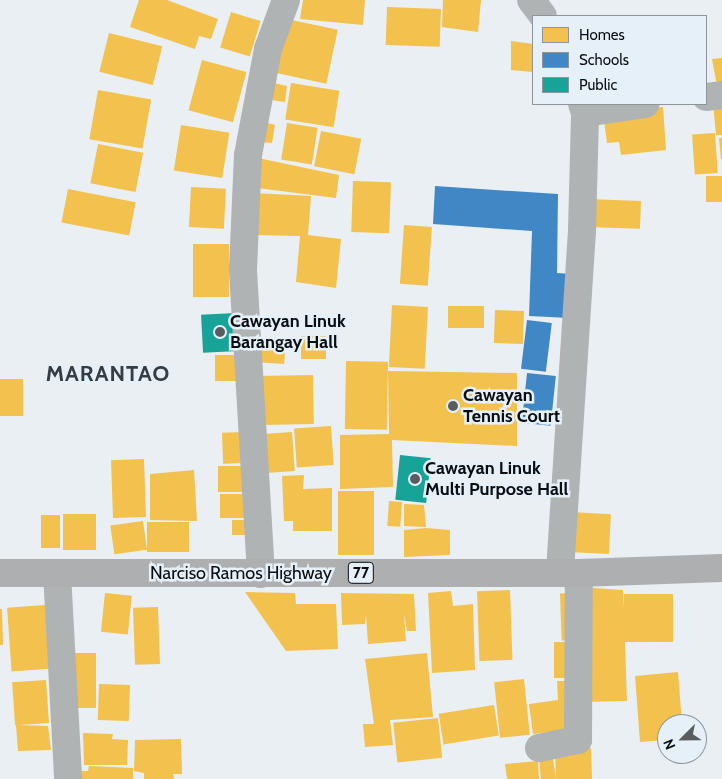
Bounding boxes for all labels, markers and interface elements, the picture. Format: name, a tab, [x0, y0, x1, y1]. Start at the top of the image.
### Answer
legend	[532, 15, 707, 105]
text: Homes	[579, 26, 625, 44]
text: Schools	[579, 51, 629, 69]
text: Public	[579, 76, 617, 94]
place label: Cawayan Linuk Barangay Hall	[230, 311, 346, 354]
marker: Cawayan Linuk Barangay Hall	[214, 326, 226, 338]
district label: MARANTAO	[45, 361, 171, 387]
place label: Cawayan Tennis Court	[463, 385, 560, 428]
marker: Cawayan Tennis Court	[447, 400, 459, 412]
place label: Cawayan Linuk Multi Purpose Hall	[425, 458, 568, 500]
marker: Cawayan Linuk Multi Purpose Hall	[409, 473, 421, 485]
road number: 77	[347, 560, 375, 586]
street label: Narciso Ramos Highway	[150, 562, 332, 584]
north arrow	[657, 714, 707, 764]
text: N	[659, 736, 679, 753]

